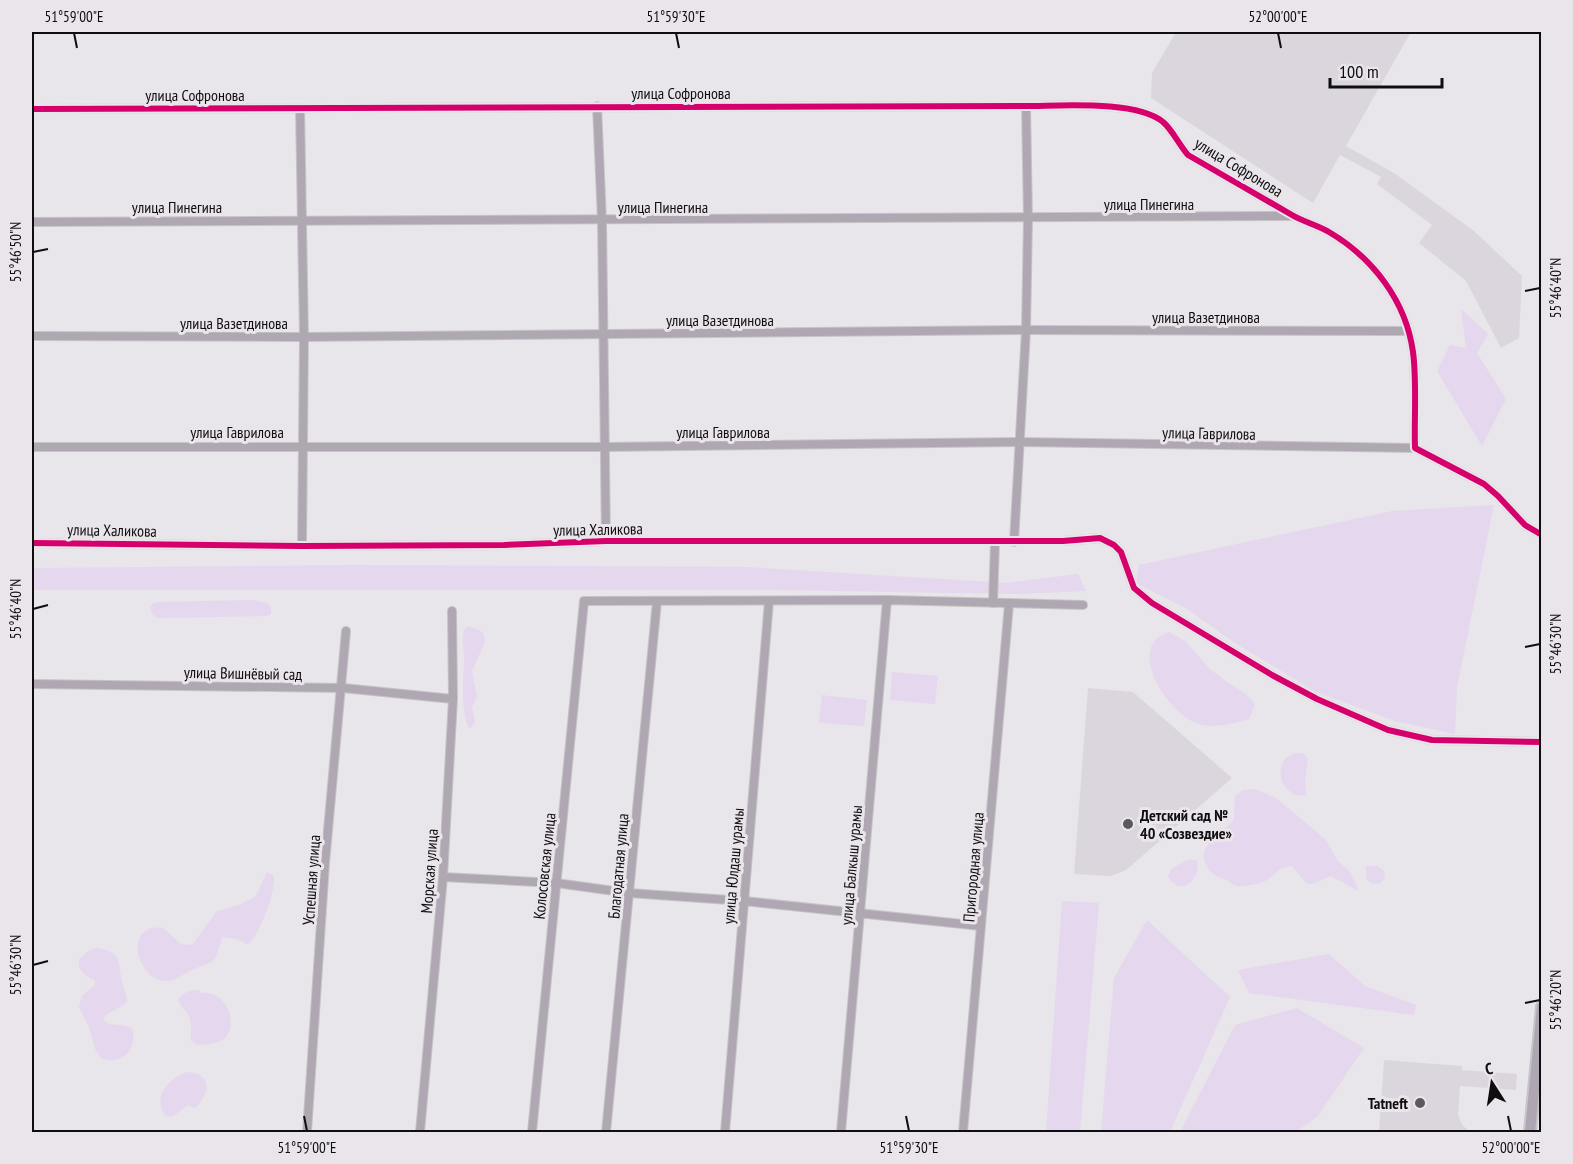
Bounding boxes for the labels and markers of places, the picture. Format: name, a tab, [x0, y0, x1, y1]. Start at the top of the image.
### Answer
place label: Детский сад № 40 «Созвездие»	[1140, 805, 1233, 843]
marker: Детский сад № 40 «Созвездие»	[1121, 817, 1135, 831]
place label: Tatneft	[1368, 1093, 1408, 1113]
marker: Tatneft	[1413, 1096, 1427, 1110]

